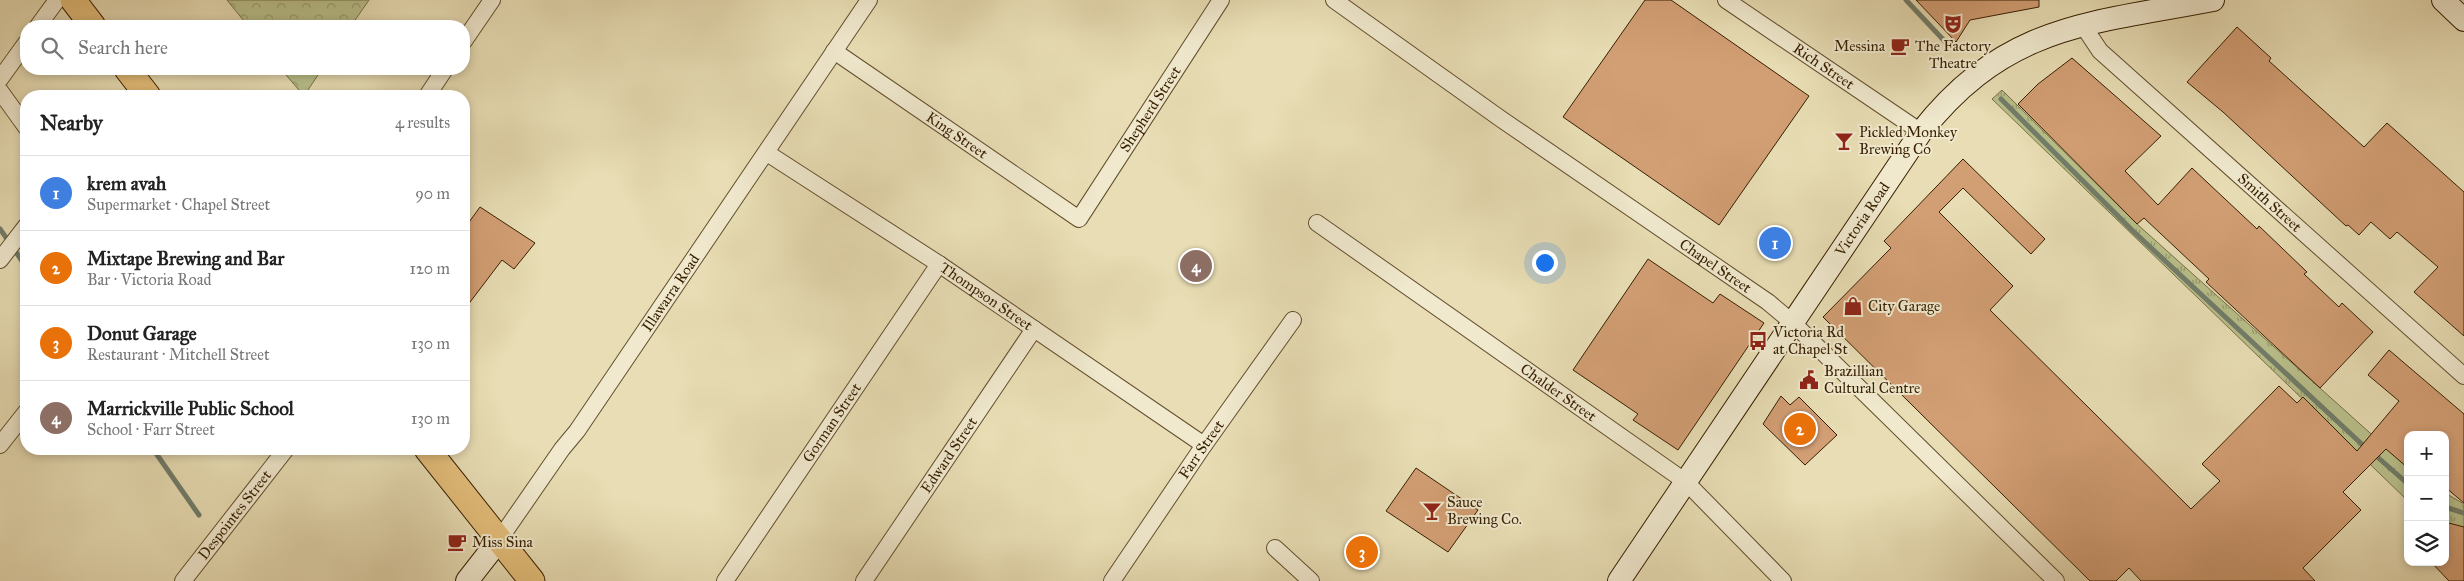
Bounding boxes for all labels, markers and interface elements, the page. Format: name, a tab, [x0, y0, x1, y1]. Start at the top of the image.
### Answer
theatre icon: The Factory Theatre	[1942, 13, 1964, 35]
search box	[20, 20, 470, 75]
icon: search	[38, 34, 66, 62]
cafe icon: Messina	[1889, 35, 1911, 57]
text: Search here	[78, 36, 168, 59]
place label: Messina	[1834, 37, 1886, 55]
place label: The Factory Theatre	[1915, 37, 1992, 72]
street label: Rich Street	[1790, 39, 1858, 94]
street label: Shepherd Street	[1116, 62, 1185, 155]
street label: King Street	[923, 108, 992, 163]
text: Nearby	[40, 110, 103, 136]
text: 4 results	[395, 113, 450, 132]
place label: Pickled Monkey Brewing Co	[1859, 123, 1958, 158]
bar icon: Pickled Monkey Brewing Co	[1833, 130, 1855, 152]
street label: Smith Street	[2234, 169, 2306, 236]
text: krem avah	[87, 172, 166, 195]
street label: Victoria Road	[1831, 178, 1894, 260]
text: 1	[53, 184, 59, 203]
text: 90 m	[415, 184, 450, 203]
text: Supermarket · Chapel Street	[87, 195, 270, 214]
pin: 1	[1759, 224, 1791, 262]
street label: Chapel Street	[1676, 235, 1755, 297]
text: Mixtape Brewing and Bar	[87, 247, 284, 270]
pin: 4	[1180, 247, 1212, 285]
street label: Illawarra Road	[638, 250, 703, 335]
your location	[1532, 250, 1558, 276]
street label: Thompson Street	[937, 258, 1037, 335]
text: 2	[52, 259, 60, 278]
text: 120 m	[410, 259, 450, 278]
text: Bar · Victoria Road	[87, 270, 211, 289]
shop icon: City Garage	[1842, 295, 1864, 317]
place label: City Garage	[1868, 297, 1940, 315]
text: Donut Garage	[87, 322, 197, 345]
place label: Victoria Rd at Chapel St	[1772, 323, 1848, 358]
bus stop icon: Victoria Rd at Chapel St	[1747, 330, 1769, 352]
text: 3	[53, 334, 59, 353]
text: 130 m	[411, 334, 450, 353]
text: Restaurant · Mitchell Street	[87, 345, 270, 364]
street label: Chalder Street	[1517, 360, 1601, 426]
place label: Brazillian Cultural Centre	[1824, 362, 1920, 397]
public building icon: Brazillian Cultural Centre	[1798, 369, 1820, 391]
street label: Gorman Street	[799, 379, 865, 466]
text: Marrickville Public School	[87, 397, 294, 420]
text: 4	[52, 409, 60, 428]
text: 130 m	[411, 409, 450, 428]
pin: 2	[1784, 410, 1816, 448]
street label: Edward Street	[917, 413, 981, 496]
street label: Farr Street	[1175, 416, 1228, 482]
text: School · Farr Street	[87, 420, 215, 439]
map controls	[2404, 431, 2449, 566]
button: +	[2404, 431, 2449, 476]
street label: Despointes Street	[194, 466, 276, 563]
button: −	[2404, 476, 2449, 521]
place label: Sauce Brewing Co.	[1447, 493, 1522, 528]
bar icon: Sauce Brewing Co.	[1421, 500, 1443, 522]
button: layers	[2404, 521, 2449, 566]
cafe icon: Miss Sina	[446, 531, 468, 553]
place label: Miss Sina	[472, 533, 534, 551]
pin: 3	[1346, 533, 1378, 571]

